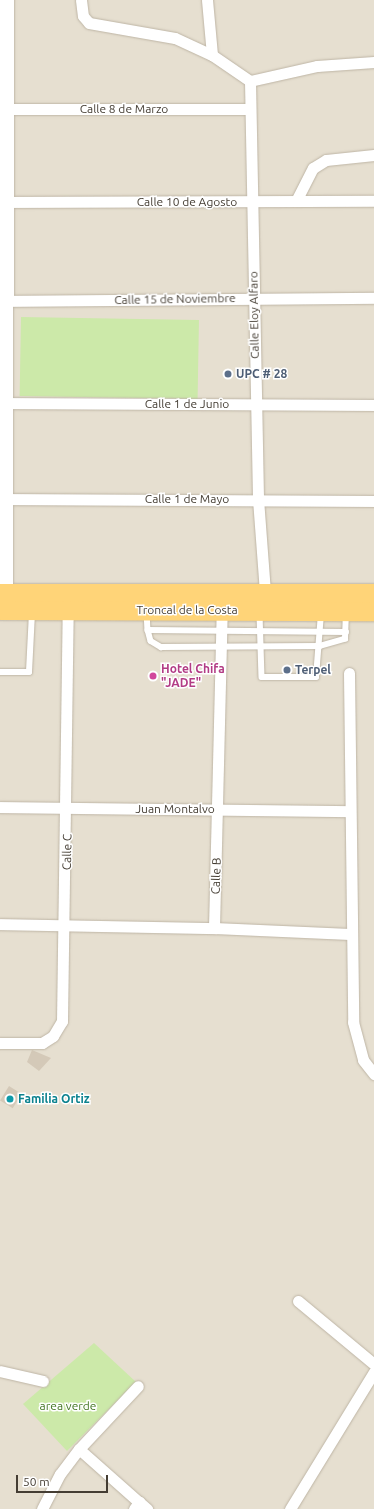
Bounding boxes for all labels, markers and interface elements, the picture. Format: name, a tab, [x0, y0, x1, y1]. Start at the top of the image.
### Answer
street label: Calle 8 de Marzo	[80, 102, 168, 116]
street label: Calle 10 de Agosto	[137, 195, 237, 209]
street label: Calle Eloy Alfaro	[246, 271, 262, 359]
street label: Calle 15 de Noviembre	[114, 291, 236, 307]
place label: UPC # 28	[236, 367, 287, 381]
marker: UPC # 28	[223, 369, 233, 379]
street label: Calle 1 de Junio	[145, 397, 229, 411]
street label: Calle 1 de Mayo	[145, 492, 229, 506]
street label: Troncal de la Costa	[136, 603, 238, 617]
place label: Hotel Chifa "JADE"	[161, 662, 225, 690]
place label: Terpel	[295, 663, 331, 677]
marker: Terpel	[282, 665, 292, 675]
marker: Hotel Chifa "JADE"	[148, 671, 158, 681]
street label: Juan Montalvo	[135, 802, 215, 816]
street label: Calle C	[59, 834, 75, 870]
street label: Calle B	[208, 857, 224, 895]
place label: Familia Ortiz	[18, 1092, 90, 1106]
marker: Familia Ortiz	[5, 1094, 15, 1104]
park label: area verde	[40, 1399, 96, 1413]
scale bar	[18, 1467, 110, 1493]
text: 50 m	[23, 1475, 50, 1488]

